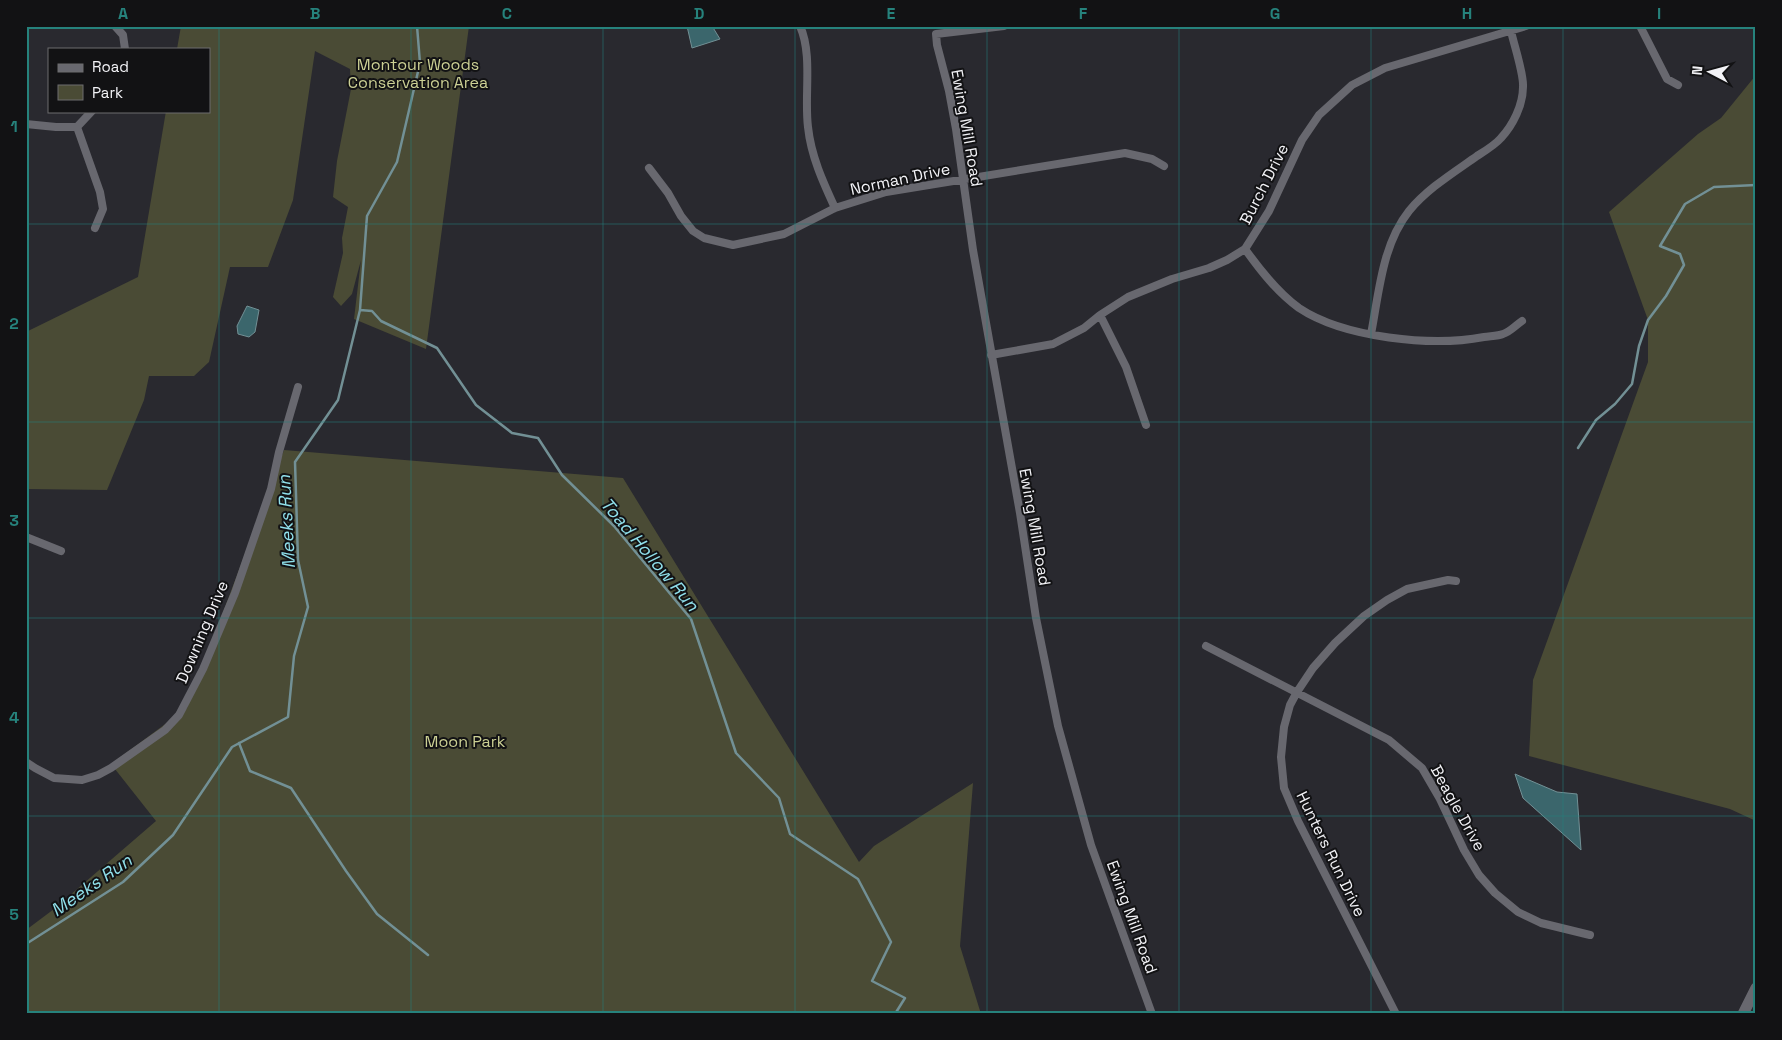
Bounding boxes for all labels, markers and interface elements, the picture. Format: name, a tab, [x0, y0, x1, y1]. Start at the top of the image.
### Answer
text: A	[118, 3, 128, 24]
text: B	[310, 3, 320, 24]
text: C	[502, 3, 512, 24]
text: D	[694, 3, 704, 24]
text: E	[887, 3, 896, 24]
text: F	[1079, 3, 1088, 24]
text: G	[1270, 3, 1280, 24]
text: H	[1462, 3, 1472, 24]
text: I	[1657, 3, 1661, 24]
legend	[48, 48, 210, 112]
north arrow	[1684, 48, 1734, 98]
park label: Montour Woods Conservation Area	[348, 54, 488, 93]
text: Road	[92, 57, 129, 76]
text: N	[1688, 65, 1707, 76]
street label: Ewing Mill Road	[946, 68, 988, 188]
text: Park	[92, 83, 123, 102]
text: 1	[10, 116, 18, 137]
street label: Burch Drive	[1235, 140, 1293, 228]
street label: Norman Drive	[848, 158, 952, 200]
text: 2	[9, 313, 19, 334]
street label: Ewing Mill Road	[1014, 467, 1056, 587]
water label: Meeks Run	[272, 474, 300, 569]
water label: Toad Hollow Run	[596, 492, 705, 616]
text: 3	[9, 510, 19, 531]
street label: Downing Drive	[171, 578, 233, 686]
text: 4	[9, 707, 19, 728]
park label: Moon Park	[425, 731, 506, 752]
street label: Beagle Drive	[1426, 761, 1490, 855]
street label: Hunters Run Drive	[1292, 788, 1370, 920]
water label: Meeks Run	[46, 848, 137, 921]
street label: Ewing Mill Road	[1102, 858, 1162, 976]
text: 5	[9, 904, 19, 925]

